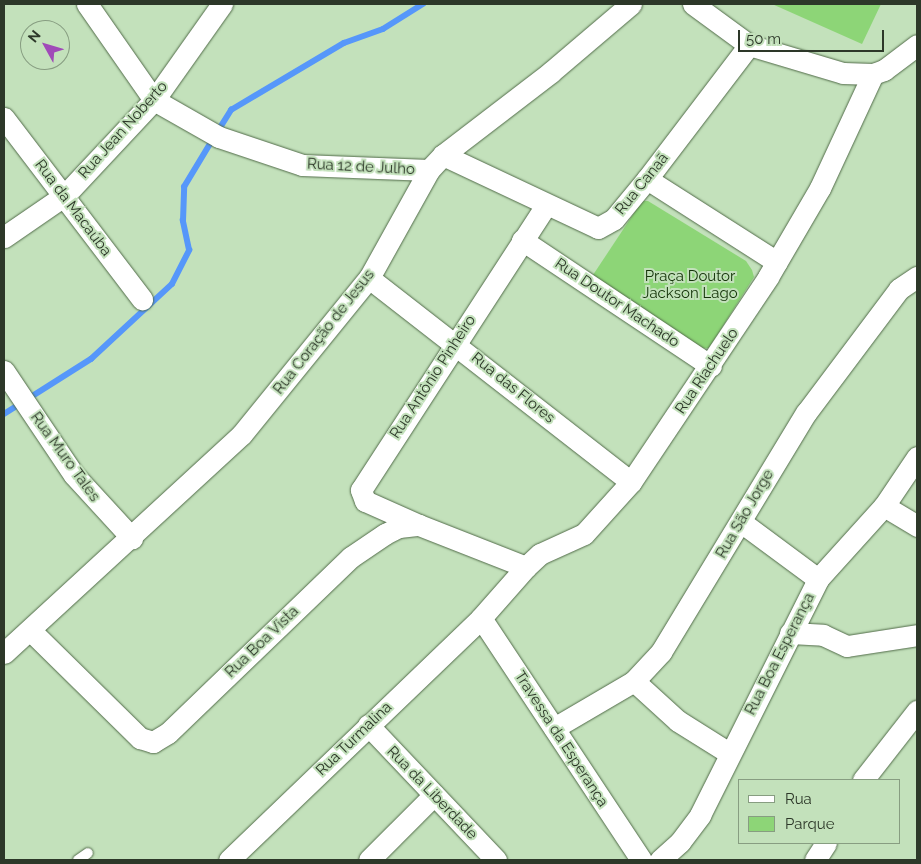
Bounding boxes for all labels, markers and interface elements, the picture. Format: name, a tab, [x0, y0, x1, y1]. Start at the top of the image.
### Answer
north arrow	[20, 20, 70, 70]
scale bar	[741, 20, 887, 52]
text: N	[25, 27, 44, 45]
text: 50 m	[746, 30, 781, 48]
street label: Rua Jean Noberto	[75, 78, 171, 182]
street label: Rua Canaã	[612, 150, 672, 218]
street label: Rua 12 de Julho	[306, 155, 416, 179]
street label: Rua da Macaúba	[31, 156, 115, 260]
street label: Rua Doutor Machado	[551, 255, 683, 351]
street label: Rua Coração de Jesus	[270, 266, 378, 398]
park label: Praça Doutor Jackson Lago	[642, 267, 738, 302]
street label: Rua Antônio Pinheiro	[386, 312, 480, 442]
street label: Rua Riachuelo	[672, 325, 742, 417]
street label: Rua das Flores	[468, 349, 558, 427]
street label: Rua Muro Tales	[26, 409, 104, 505]
street label: Rua São Jorge	[712, 466, 778, 562]
street label: Rua Boa Esperança	[741, 590, 819, 718]
street label: Rua Boa Vista	[221, 602, 303, 682]
street label: Travessa da Esperança	[510, 668, 612, 810]
street label: Rua Turmalina	[312, 698, 396, 780]
street label: Rua da Liberdade	[383, 743, 481, 843]
legend	[738, 779, 901, 844]
text: Rua	[785, 790, 812, 808]
text: Parque	[785, 815, 834, 833]

